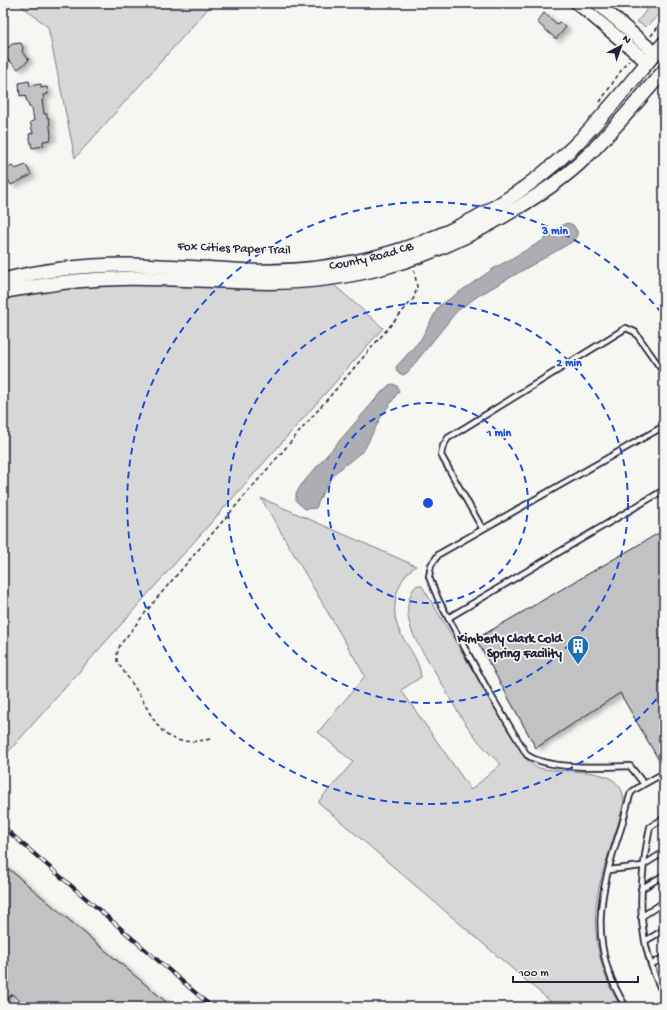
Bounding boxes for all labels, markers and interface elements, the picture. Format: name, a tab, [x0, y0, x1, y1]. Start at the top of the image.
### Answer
north arrow	[601, 26, 641, 66]
text: N	[620, 33, 633, 47]
text: 3 min	[541, 225, 568, 239]
street label: County Road CB	[328, 238, 416, 274]
street label: Fox Cities Paper Trail	[176, 239, 291, 258]
text: 2 min	[556, 357, 582, 371]
text: 1 min	[486, 427, 512, 441]
centre of rings	[421, 496, 435, 510]
place label: Kimberly Clark Cold Spring Facility	[456, 632, 563, 663]
building icon: Kimberly Clark Cold Spring Facility	[565, 633, 591, 666]
scale bar	[513, 958, 638, 984]
text: 100 m	[518, 967, 549, 981]

